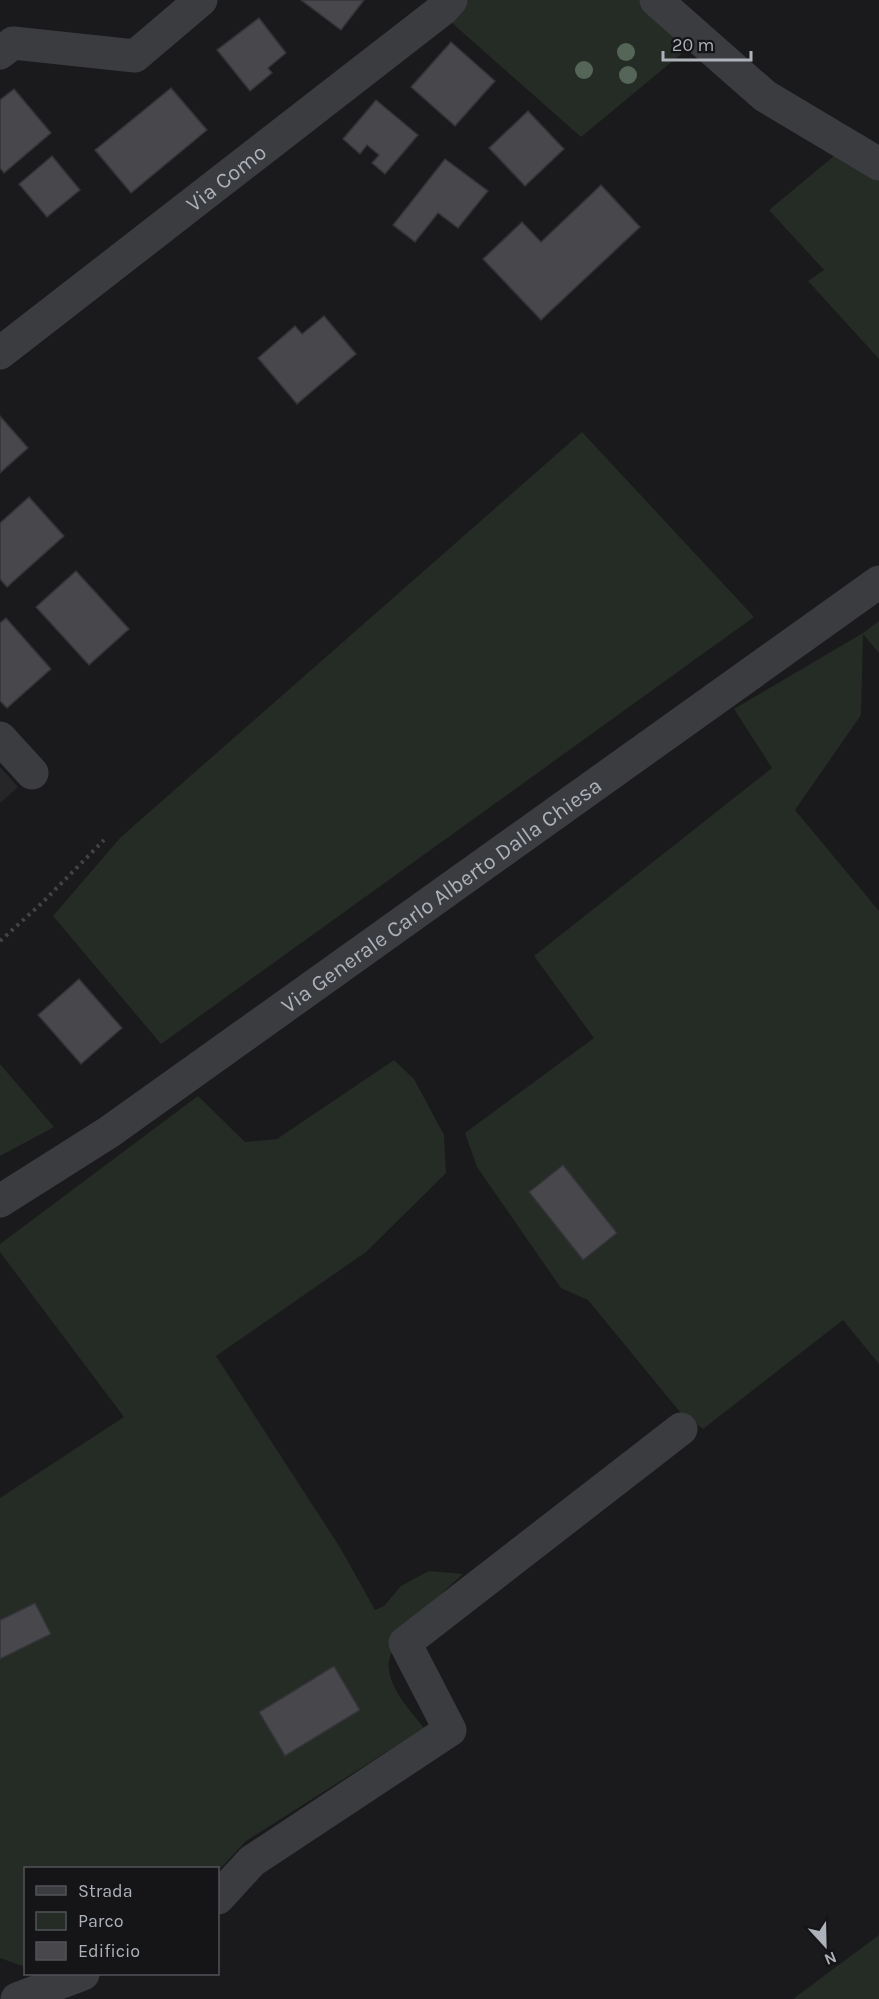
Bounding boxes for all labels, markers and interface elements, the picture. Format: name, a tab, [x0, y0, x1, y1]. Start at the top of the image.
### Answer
scale bar	[663, 24, 752, 62]
text: 20 m	[672, 34, 714, 56]
street label: Via Como	[181, 139, 272, 218]
street label: Via Generale Carlo Alberto Dalla Chiesa	[276, 772, 607, 1019]
legend	[24, 1867, 219, 1975]
text: Strada	[78, 1880, 133, 1902]
text: Parco	[78, 1910, 124, 1932]
north arrow	[795, 1915, 855, 1975]
text: Edificio	[78, 1940, 140, 1962]
text: N	[822, 1947, 839, 1969]

